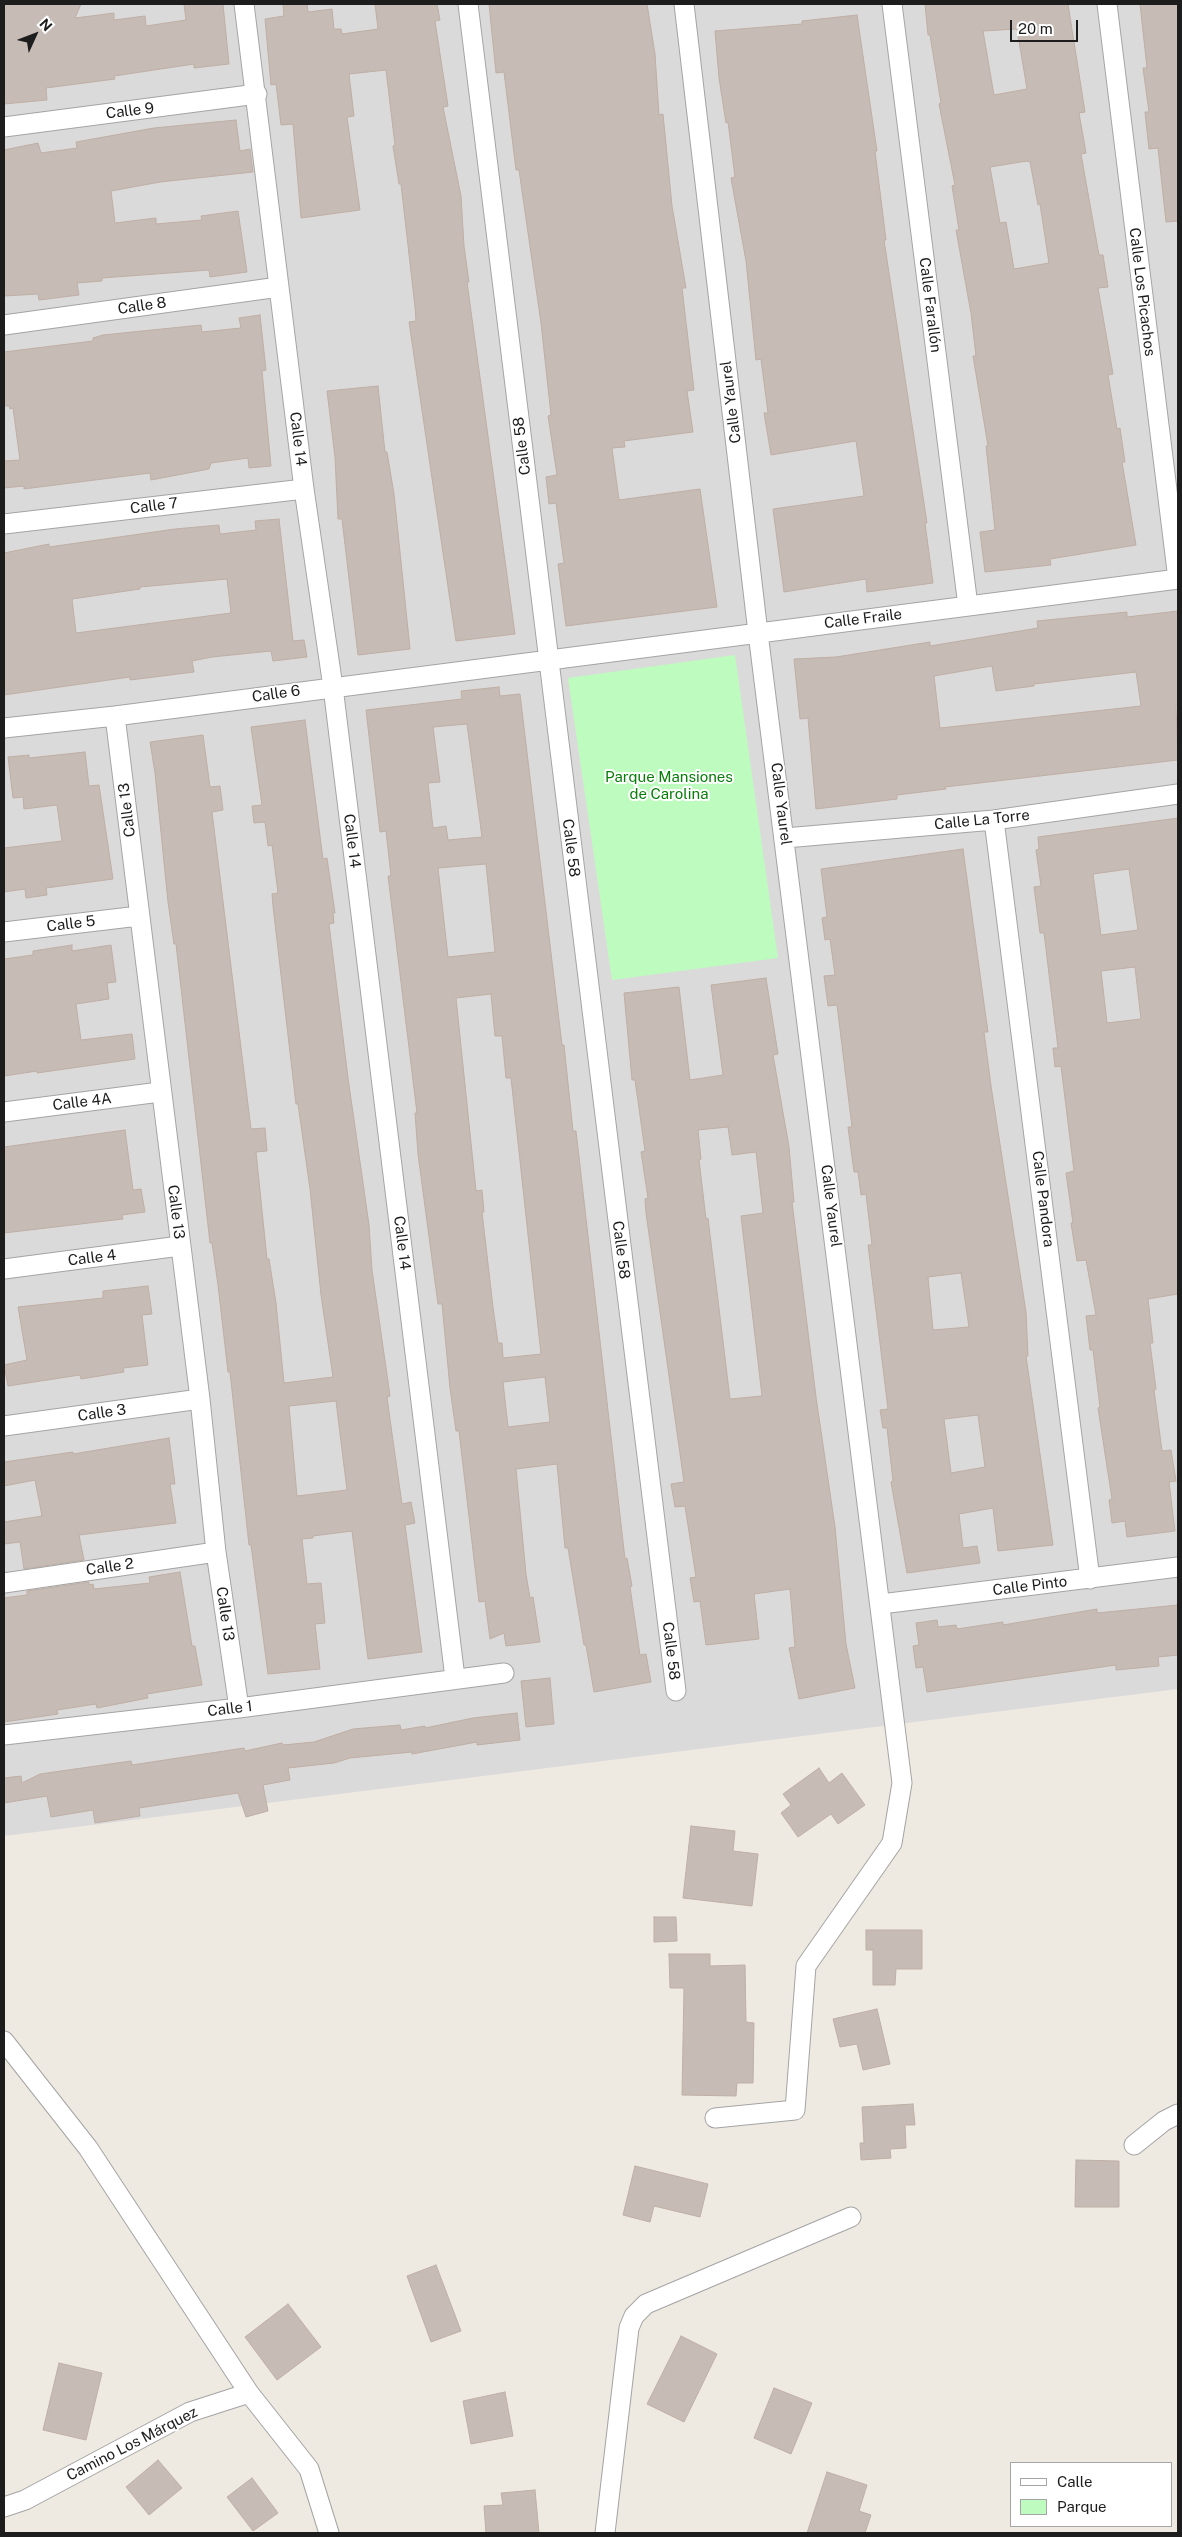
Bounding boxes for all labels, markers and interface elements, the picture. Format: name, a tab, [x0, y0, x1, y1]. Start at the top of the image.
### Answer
north arrow	[10, 10, 60, 60]
scale bar	[1012, 10, 1080, 42]
text: N	[36, 15, 56, 34]
text: 20 m	[1018, 20, 1053, 37]
street label: Calle 9	[105, 99, 155, 123]
street label: Calle Los Picachos	[1125, 227, 1159, 357]
street label: Calle Farallón	[915, 256, 945, 354]
street label: Calle 8	[117, 294, 167, 318]
street label: Calle Yaurel	[717, 360, 745, 444]
street label: Calle 14	[286, 411, 310, 467]
street label: Calle 58	[510, 416, 534, 476]
street label: Calle 7	[129, 494, 179, 518]
street label: Calle Fraile	[823, 605, 903, 633]
street label: Calle 6	[251, 682, 301, 706]
street label: Calle Yaurel	[767, 762, 795, 846]
park label: Parque Mansiones de Carolina	[605, 768, 733, 803]
street label: Calle 13	[115, 782, 139, 838]
street label: Calle La Torre	[933, 806, 1031, 834]
street label: Calle 14	[340, 813, 364, 869]
street label: Calle 58	[559, 818, 583, 878]
street label: Calle 5	[46, 912, 96, 936]
street label: Calle 4A	[52, 1089, 112, 1115]
street label: Calle Pandora	[1028, 1150, 1058, 1248]
street label: Calle Yaurel	[817, 1164, 845, 1248]
street label: Calle 13	[164, 1184, 188, 1240]
street label: Calle 14	[390, 1215, 414, 1271]
street label: Calle 58	[609, 1220, 633, 1280]
street label: Calle 4	[67, 1246, 117, 1270]
street label: Calle 3	[77, 1401, 127, 1425]
street label: Calle 2	[85, 1555, 135, 1579]
street label: Calle Pinto	[992, 1572, 1068, 1600]
street label: Calle 13	[212, 1586, 238, 1642]
street label: Calle 58	[659, 1621, 683, 1681]
street label: Calle 1	[206, 1697, 254, 1721]
street label: Camino Los Márquez	[64, 2403, 200, 2485]
legend	[1010, 2462, 1172, 2527]
text: Calle	[1057, 2473, 1093, 2490]
text: Parque	[1057, 2498, 1107, 2515]

